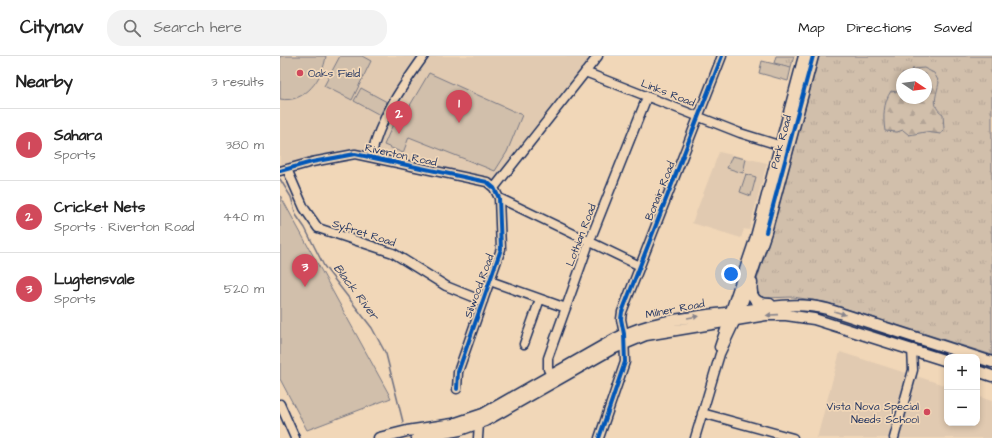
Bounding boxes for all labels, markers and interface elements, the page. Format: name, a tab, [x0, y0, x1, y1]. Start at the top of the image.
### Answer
search box	[107, 10, 387, 46]
text: Citynav	[20, 14, 83, 41]
icon: search	[121, 17, 143, 39]
text: Search here	[153, 17, 242, 38]
text: Map	[798, 18, 825, 38]
text: Directions	[847, 18, 912, 38]
text: Saved	[934, 18, 972, 38]
place label: Oaks Field	[308, 66, 361, 81]
marker: Oaks Field	[295, 68, 305, 78]
north arrow	[896, 68, 932, 104]
text: Nearby	[16, 70, 73, 94]
text: 3 results	[211, 73, 264, 91]
street label: Links Road	[639, 76, 698, 110]
pin: 1	[446, 90, 472, 123]
pin: 2	[386, 101, 412, 134]
street label: Park Road	[767, 113, 795, 171]
text: Sahara	[54, 125, 102, 146]
text: 1	[28, 136, 30, 154]
text: 380 m	[225, 136, 264, 154]
street label: Riverton Road	[364, 140, 439, 170]
text: Sports	[54, 146, 96, 164]
street label: Bonair Road	[641, 159, 679, 223]
text: Cricket Nets	[54, 197, 145, 218]
street label: Lothian Road	[562, 201, 600, 269]
text: 2	[25, 208, 33, 226]
text: 440 m	[223, 208, 264, 226]
street label: Syfret Road	[330, 216, 398, 251]
text: Sports · Riverton Road	[54, 218, 194, 236]
street label: Silwood Road	[460, 252, 498, 320]
pin: 3	[292, 254, 318, 287]
water label: Black River	[329, 261, 383, 325]
your location	[721, 264, 741, 284]
text: Lugtensvale	[54, 269, 135, 290]
text: 3	[26, 280, 32, 298]
text: 520 m	[224, 280, 264, 298]
text: Sports	[54, 290, 96, 308]
street label: Milner Road	[644, 296, 706, 322]
one-way arrow	[834, 310, 846, 316]
one-way arrow	[766, 312, 778, 319]
one-way arrow	[687, 314, 700, 320]
map controls	[944, 354, 980, 426]
button: +	[944, 354, 980, 390]
button: −	[944, 390, 980, 426]
place label: Vista Nova Special Needs School	[827, 399, 919, 427]
marker: Vista Nova Special Needs School	[922, 407, 932, 417]

